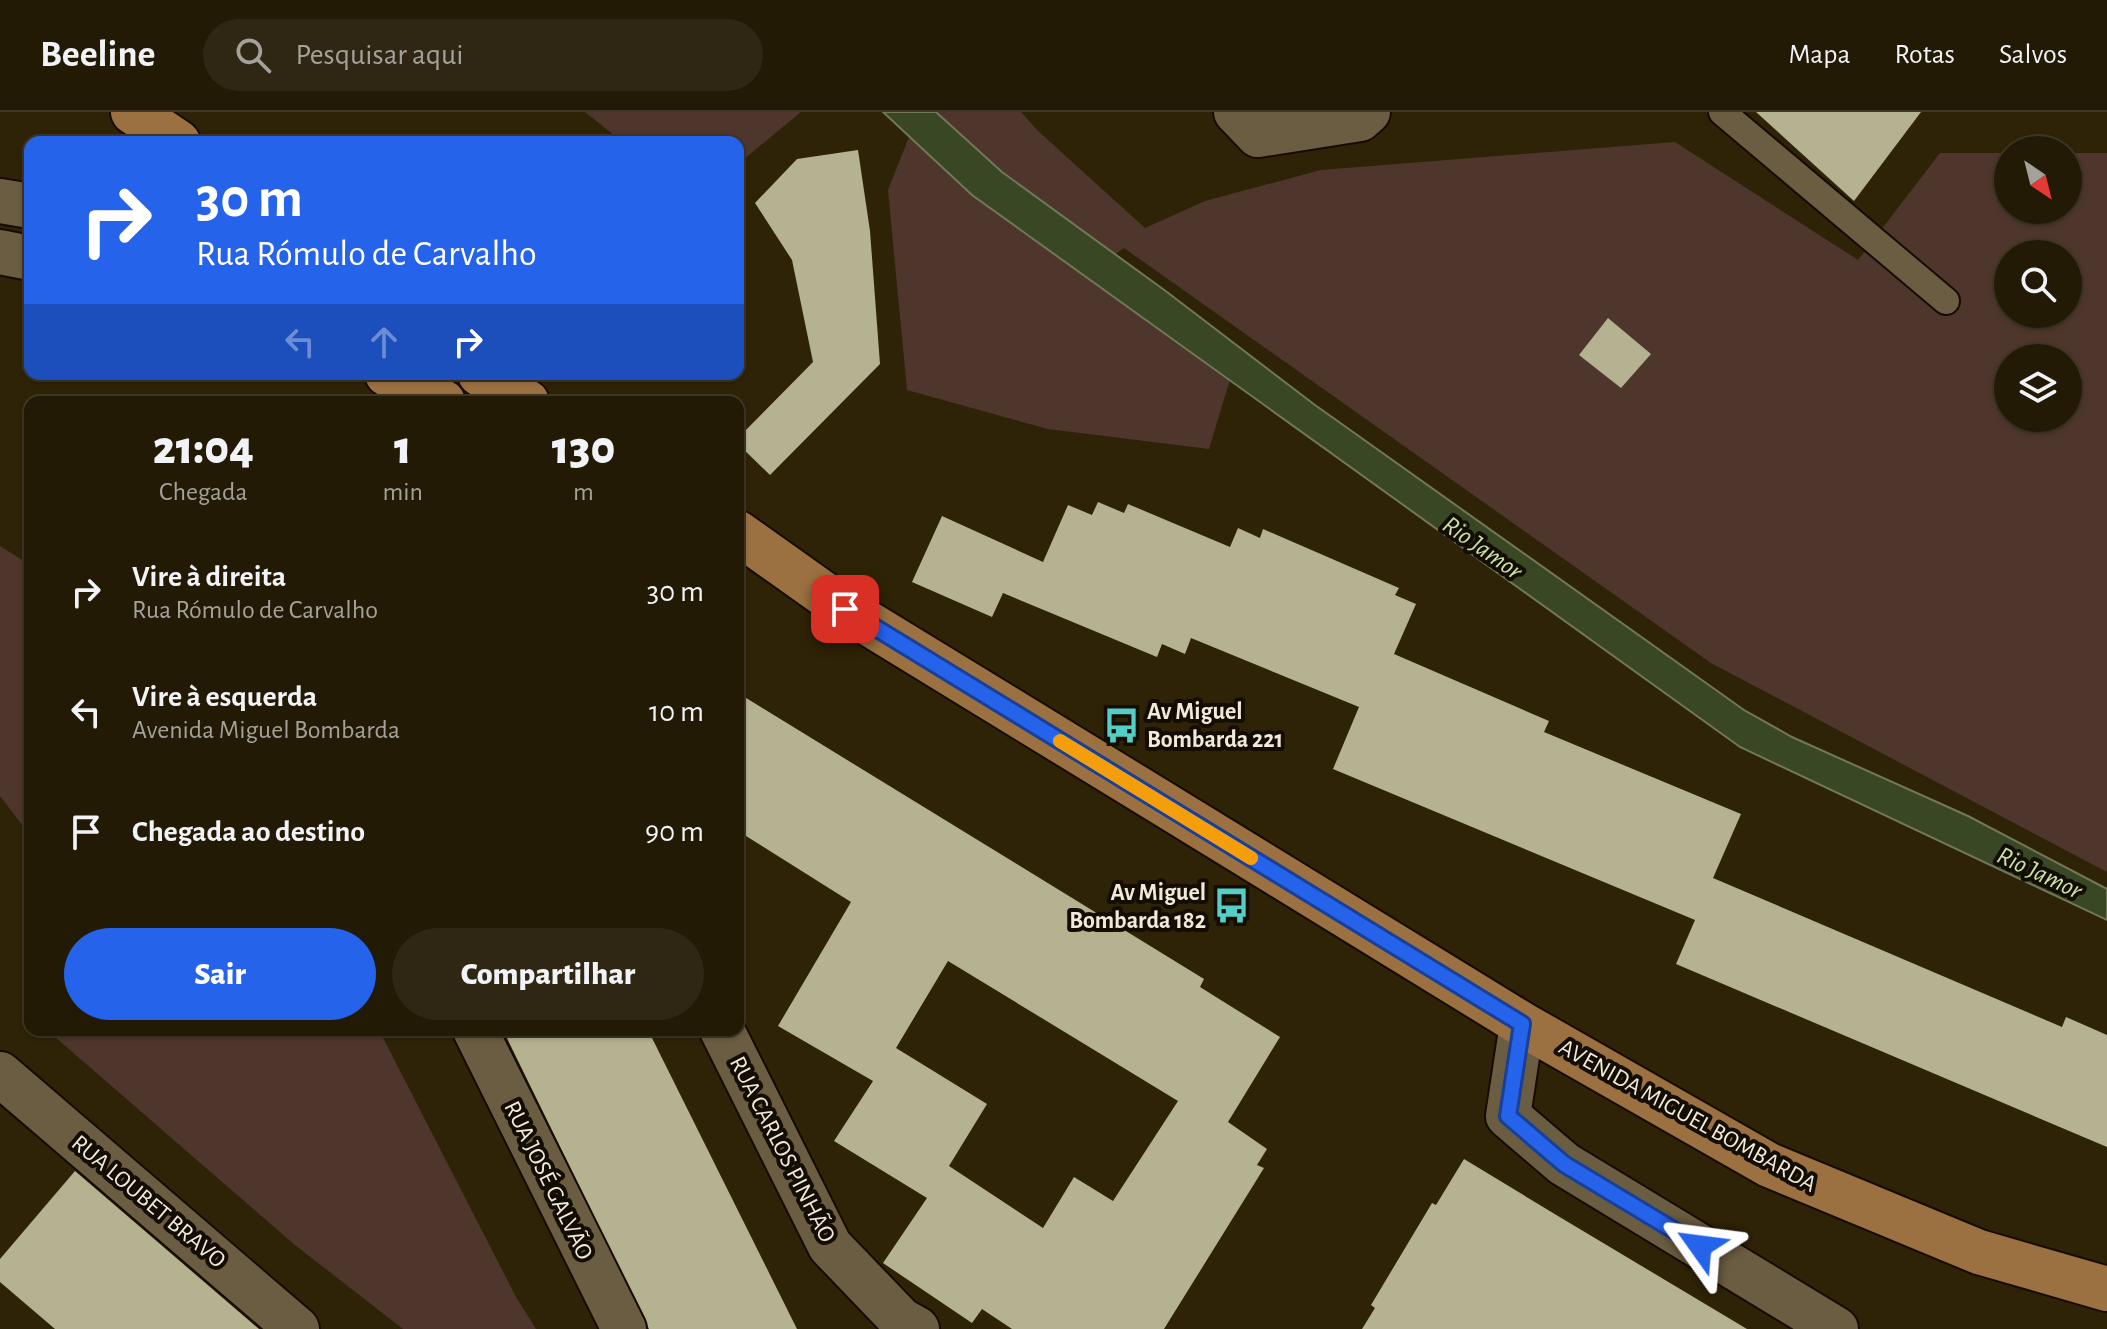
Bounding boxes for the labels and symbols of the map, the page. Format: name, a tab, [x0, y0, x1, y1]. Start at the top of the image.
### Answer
north arrow	[1994, 136, 2082, 224]
water label: Rio Jamor	[1438, 511, 1528, 585]
pin	[811, 575, 879, 643]
place label: Av Miguel Bombarda 221	[1147, 700, 1283, 752]
bus stop icon: Av Miguel Bombarda 221	[1102, 706, 1140, 744]
water label: Rio Jamor	[1993, 842, 2087, 904]
place label: Av Miguel Bombarda 182	[1069, 881, 1206, 933]
bus stop icon: Av Miguel Bombarda 182	[1213, 887, 1251, 925]
street label: AVENIDA MIGUEL BOMBARDA	[1555, 1035, 1820, 1197]
street label: RUA CARLOS PINHÃO	[725, 1052, 841, 1246]
street label: RUA JOSÉ GALVÃO	[499, 1096, 599, 1264]
street label: RUA LOUBET BRAVO	[67, 1131, 230, 1273]
position arrow	[1658, 1204, 1742, 1288]

